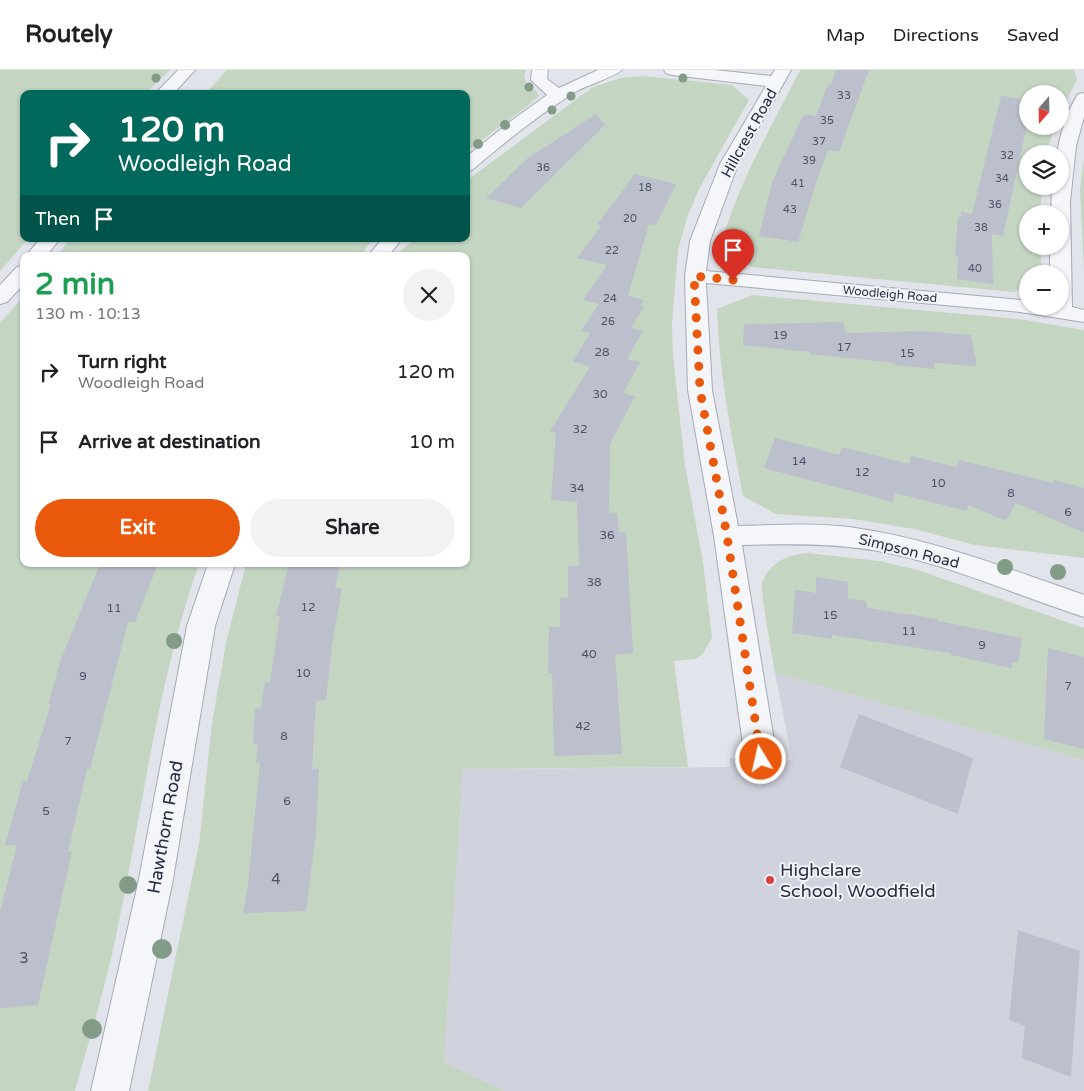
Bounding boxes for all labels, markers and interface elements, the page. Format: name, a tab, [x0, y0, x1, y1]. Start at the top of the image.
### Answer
text: Routely	[25, 20, 113, 49]
text: Map	[826, 24, 865, 46]
text: Directions	[893, 24, 979, 46]
text: Saved	[1007, 24, 1059, 46]
street label: Hillcrest Road	[717, 85, 781, 181]
north arrow	[1019, 85, 1069, 135]
map controls	[1019, 85, 1069, 315]
house number: 33	[837, 89, 851, 102]
text: 120 m	[118, 109, 225, 151]
icon: right	[35, 110, 100, 175]
house number: 35	[820, 114, 834, 127]
house number: 37	[812, 135, 826, 148]
button: layers	[1019, 145, 1069, 195]
house number: 32	[1000, 149, 1014, 162]
text: Woodleigh Road	[118, 151, 292, 177]
house number: 39	[802, 154, 816, 167]
house number: 36	[536, 161, 550, 174]
house number: 34	[995, 172, 1009, 185]
house number: 41	[791, 177, 805, 190]
house number: 18	[638, 181, 652, 194]
house number: 36	[988, 198, 1002, 211]
house number: 43	[783, 203, 797, 216]
icon: arrive	[90, 205, 118, 233]
button: +	[1019, 205, 1069, 255]
text: Then	[35, 208, 80, 230]
house number: 20	[623, 212, 637, 225]
house number: 38	[974, 221, 988, 234]
pin	[712, 229, 754, 280]
icon: arrive	[719, 236, 747, 264]
house number: 22	[605, 244, 619, 257]
house number: 40	[968, 262, 982, 275]
button: −	[1019, 265, 1069, 315]
text: 2 min	[35, 266, 115, 303]
button: close	[403, 269, 455, 321]
street label: Woodleigh Road	[842, 283, 938, 305]
house number: 24	[603, 292, 617, 305]
text: 130 m · 10:13	[35, 304, 141, 324]
house number: 26	[601, 315, 615, 328]
house number: 19	[772, 328, 788, 342]
house number: 17	[836, 340, 852, 354]
house number: 28	[594, 345, 610, 359]
house number: 15	[899, 346, 915, 360]
text: Turn right	[78, 351, 166, 373]
icon: right	[35, 358, 63, 386]
text: 120 m	[397, 361, 455, 383]
text: Woodleigh Road	[78, 373, 204, 393]
house number: 30	[592, 387, 608, 401]
house number: 32	[572, 422, 588, 436]
icon: arrive	[35, 428, 63, 456]
text: Arrive at destination	[78, 431, 261, 453]
text: 10 m	[409, 431, 455, 453]
house number: 14	[791, 454, 807, 468]
house number: 12	[854, 465, 870, 479]
house number: 10	[930, 476, 946, 490]
house number: 34	[569, 481, 585, 495]
house number: 8	[1007, 486, 1015, 500]
button: Exit	[35, 499, 240, 557]
button: Share	[250, 499, 455, 557]
house number: 6	[1064, 505, 1072, 519]
house number: 36	[599, 528, 615, 542]
street label: Simpson Road	[857, 530, 961, 572]
house number: 38	[586, 575, 602, 589]
house number: 12	[300, 600, 316, 614]
house number: 11	[106, 601, 122, 615]
house number: 15	[822, 608, 838, 622]
house number: 11	[901, 624, 917, 638]
house number: 9	[978, 638, 986, 652]
house number: 40	[581, 647, 597, 661]
house number: 10	[295, 666, 311, 680]
house number: 9	[79, 669, 87, 683]
house number: 7	[1064, 679, 1072, 693]
house number: 42	[575, 719, 591, 733]
house number: 8	[280, 729, 288, 743]
position arrow	[734, 732, 786, 784]
house number: 7	[64, 734, 72, 748]
street label: Hawthorn Road	[142, 759, 188, 895]
house number: 6	[283, 794, 291, 808]
house number: 5	[42, 804, 50, 818]
place label: Highclare School, Woodfield	[780, 859, 936, 902]
house number: 4	[271, 870, 281, 888]
marker: Highclare School, Woodfield	[764, 874, 776, 886]
house number: 3	[19, 949, 29, 967]

